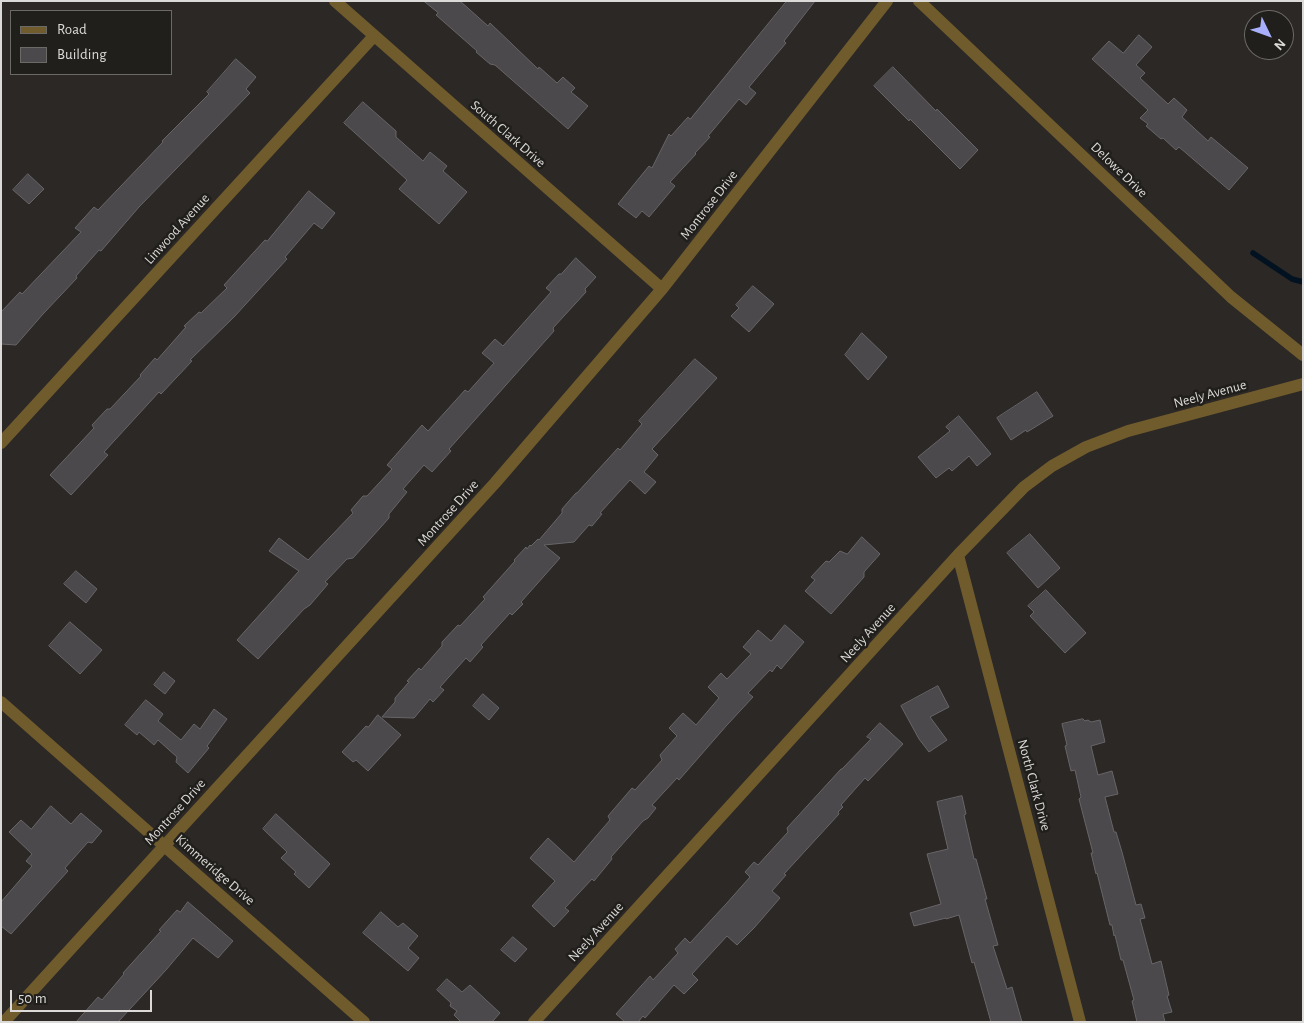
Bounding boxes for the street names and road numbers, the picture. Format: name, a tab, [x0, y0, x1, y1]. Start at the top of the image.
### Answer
street label: South Clark Drive	[467, 97, 549, 171]
street label: Delowe Drive	[1087, 139, 1151, 201]
street label: Montrose Drive	[677, 167, 741, 243]
street label: Linwood Avenue	[141, 190, 213, 268]
street label: Neely Avenue	[1172, 376, 1248, 412]
street label: Montrose Drive	[414, 476, 482, 550]
street label: Neely Avenue	[837, 600, 899, 666]
street label: North Clark Drive	[1014, 737, 1054, 833]
street label: Montrose Drive	[141, 775, 209, 849]
street label: Kimmeridge Drive	[172, 831, 258, 909]
street label: Neely Avenue	[565, 899, 627, 965]

